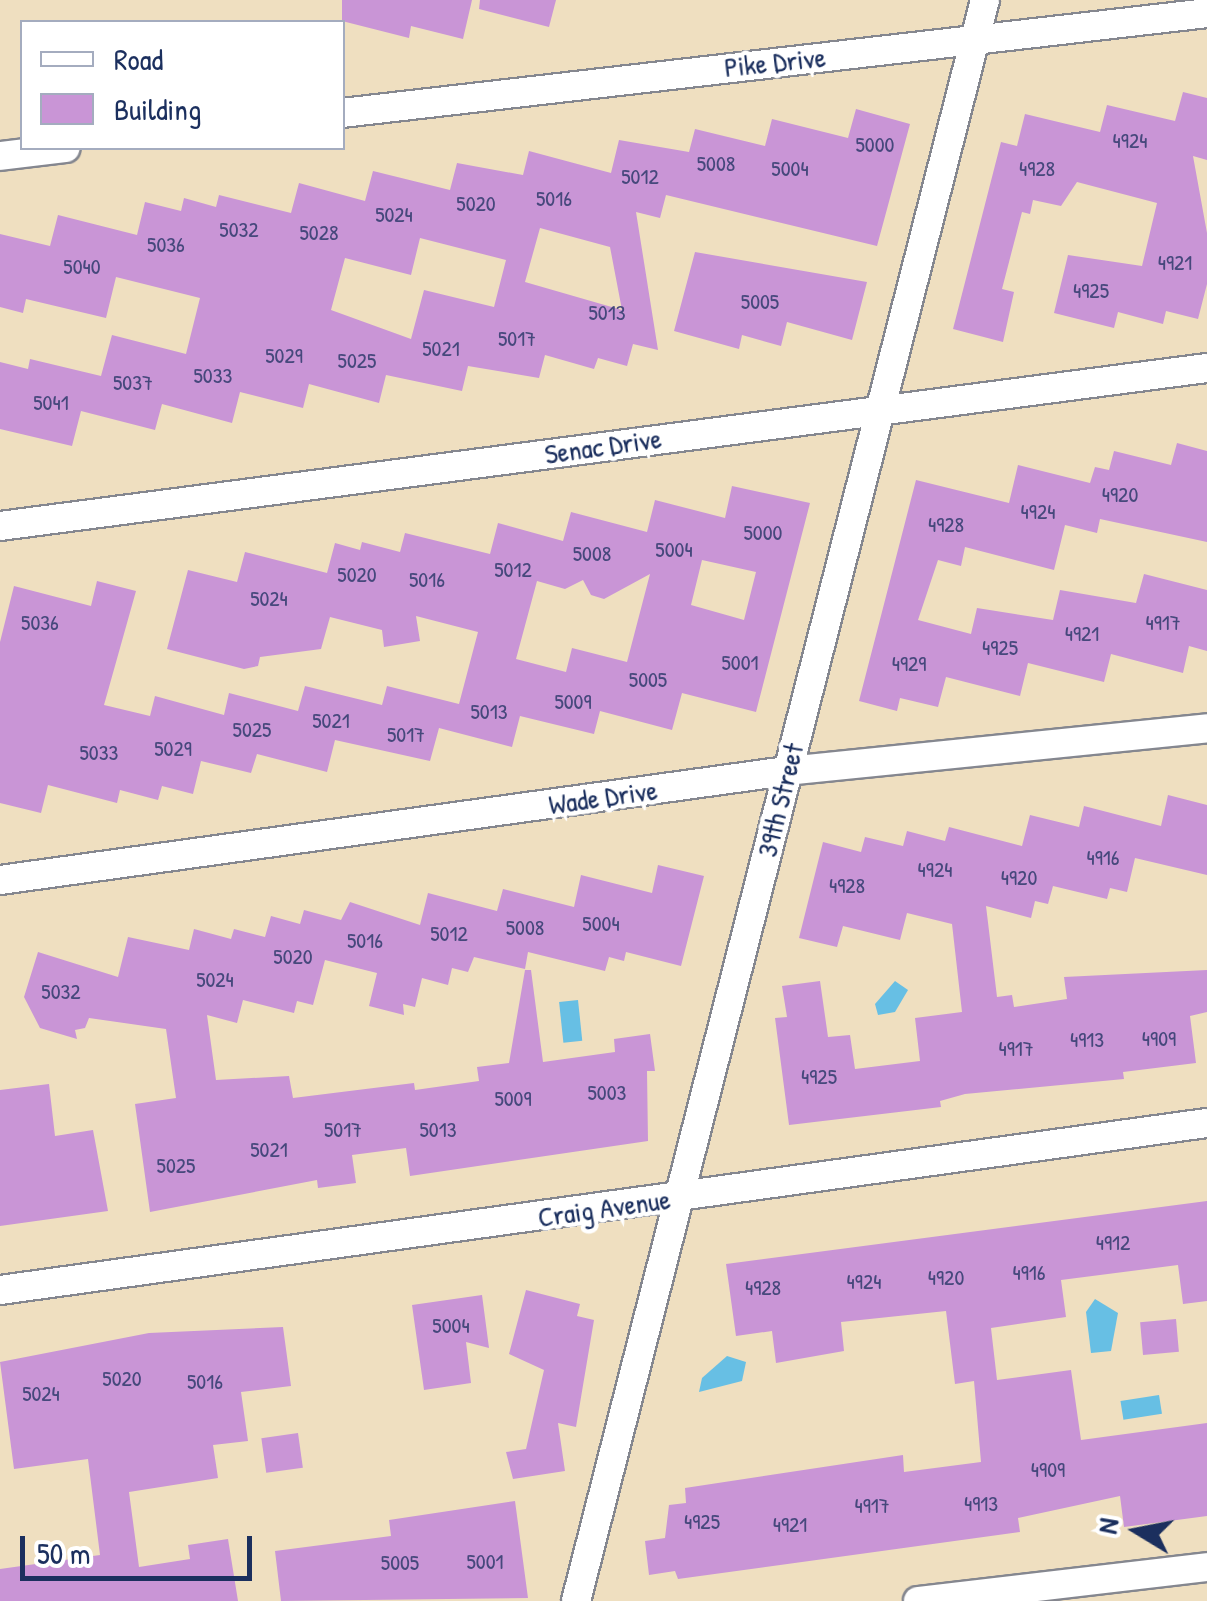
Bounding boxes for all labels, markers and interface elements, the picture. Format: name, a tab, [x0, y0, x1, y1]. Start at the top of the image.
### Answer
legend	[20, 20, 345, 150]
text: Road	[114, 39, 163, 79]
street label: Pike Drive	[723, 40, 827, 84]
text: Building	[114, 89, 201, 129]
house number: 4924	[1113, 128, 1147, 154]
house number: 5000	[856, 132, 894, 158]
house number: 5008	[697, 151, 735, 177]
house number: 5004	[771, 156, 809, 182]
house number: 4928	[1019, 156, 1055, 182]
house number: 5012	[621, 164, 659, 190]
house number: 5016	[536, 186, 572, 212]
house number: 5020	[456, 191, 496, 217]
house number: 5024	[375, 202, 413, 228]
house number: 5032	[219, 217, 259, 243]
house number: 5028	[300, 220, 338, 246]
house number: 5036	[147, 232, 185, 258]
house number: 4921	[1158, 250, 1192, 276]
house number: 5040	[63, 254, 101, 280]
house number: 4925	[1073, 278, 1109, 304]
house number: 5005	[741, 289, 779, 315]
house number: 5013	[588, 300, 626, 326]
house number: 5017	[498, 326, 536, 352]
house number: 5021	[422, 336, 460, 362]
house number: 5029	[265, 343, 303, 369]
house number: 5025	[338, 348, 376, 374]
house number: 5033	[194, 363, 232, 389]
house number: 5037	[113, 370, 153, 396]
house number: 5041	[33, 390, 69, 416]
street label: Senac Drive	[542, 421, 664, 471]
house number: 4920	[1102, 482, 1138, 508]
house number: 4924	[1021, 499, 1055, 525]
house number: 4928	[928, 512, 964, 538]
house number: 5000	[744, 520, 782, 546]
house number: 5004	[655, 537, 693, 563]
house number: 5008	[573, 541, 611, 567]
house number: 5012	[494, 557, 532, 583]
house number: 5020	[337, 562, 377, 588]
house number: 5016	[409, 567, 445, 593]
house number: 5024	[250, 586, 288, 612]
house number: 5036	[21, 610, 59, 636]
house number: 4917	[1145, 610, 1181, 636]
house number: 4921	[1065, 621, 1099, 647]
house number: 4925	[982, 635, 1018, 661]
house number: 5001	[721, 650, 759, 676]
house number: 4929	[892, 651, 926, 677]
house number: 5005	[629, 667, 667, 693]
house number: 5009	[554, 689, 592, 715]
house number: 5013	[470, 699, 508, 725]
house number: 5021	[312, 708, 350, 734]
house number: 5025	[233, 717, 271, 743]
house number: 5017	[387, 722, 425, 748]
house number: 5029	[154, 736, 192, 762]
house number: 5033	[80, 740, 118, 766]
street label: 39th Street	[750, 740, 810, 860]
street label: Wade Drive	[546, 773, 660, 821]
house number: 4916	[1086, 845, 1120, 871]
house number: 4924	[918, 857, 952, 883]
house number: 4920	[1001, 865, 1037, 891]
house number: 4928	[829, 873, 865, 899]
house number: 5004	[582, 911, 620, 937]
house number: 5008	[506, 915, 544, 941]
house number: 5012	[430, 921, 468, 947]
house number: 5016	[347, 928, 383, 954]
house number: 5020	[273, 944, 313, 970]
house number: 5024	[196, 967, 234, 993]
house number: 5032	[41, 979, 81, 1005]
house number: 4909	[1142, 1026, 1176, 1052]
house number: 4913	[1070, 1027, 1104, 1053]
house number: 4917	[998, 1036, 1034, 1062]
house number: 4925	[801, 1064, 837, 1090]
house number: 5003	[588, 1080, 626, 1106]
house number: 5009	[494, 1086, 532, 1112]
house number: 5017	[324, 1117, 362, 1143]
house number: 5013	[419, 1117, 457, 1143]
house number: 5021	[250, 1137, 288, 1163]
house number: 5025	[157, 1153, 195, 1179]
street label: Craig Avenue	[536, 1182, 672, 1234]
house number: 4912	[1096, 1230, 1130, 1256]
house number: 4916	[1012, 1260, 1046, 1286]
house number: 4920	[928, 1265, 964, 1291]
house number: 4924	[847, 1269, 881, 1295]
house number: 4928	[745, 1275, 781, 1301]
house number: 5004	[432, 1313, 470, 1339]
house number: 5020	[102, 1366, 142, 1392]
house number: 5016	[187, 1369, 223, 1395]
house number: 5024	[22, 1381, 60, 1407]
house number: 4909	[1031, 1457, 1065, 1483]
north arrow	[1087, 1481, 1187, 1581]
house number: 4913	[964, 1491, 998, 1517]
house number: 4917	[854, 1493, 890, 1519]
house number: 4925	[684, 1509, 720, 1535]
house number: 4921	[773, 1512, 807, 1538]
text: N	[1087, 1515, 1127, 1536]
scale bar	[25, 1516, 258, 1578]
text: 50 m	[37, 1533, 90, 1573]
house number: 5001	[466, 1549, 504, 1575]
house number: 5005	[381, 1550, 419, 1576]

